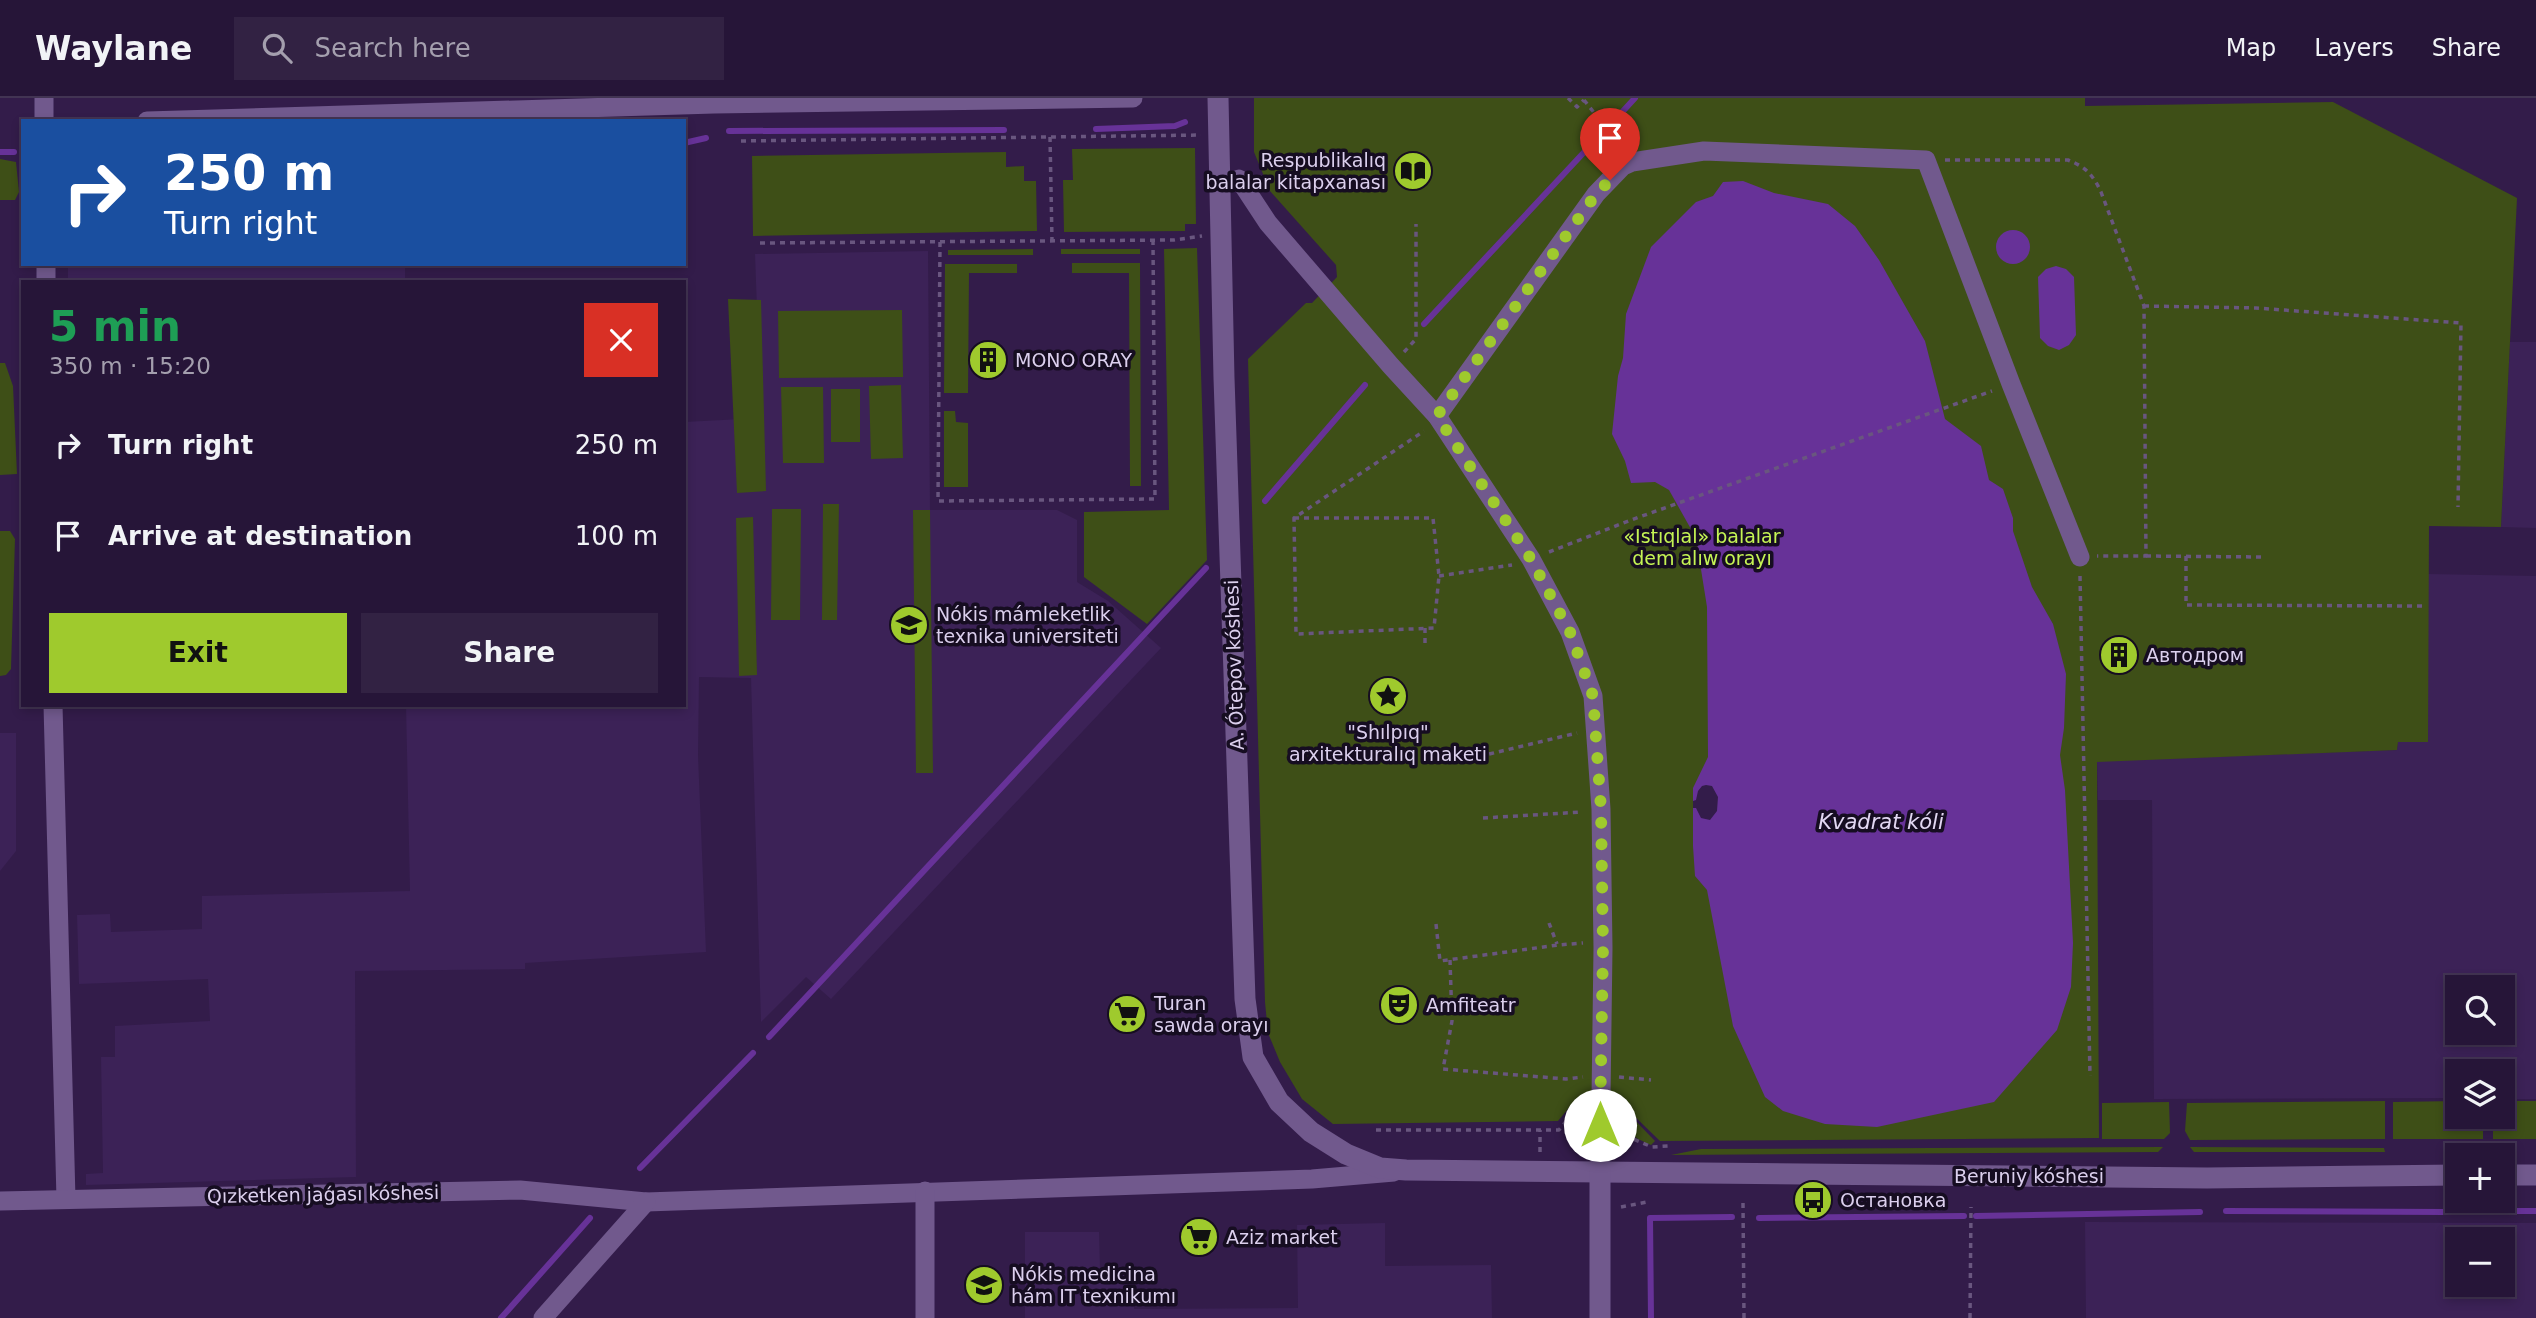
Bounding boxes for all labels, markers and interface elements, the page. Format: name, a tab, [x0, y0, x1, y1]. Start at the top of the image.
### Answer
search box	[234, 17, 724, 80]
text: Waylane	[35, 29, 192, 68]
icon: search	[258, 29, 296, 67]
text: Search here	[314, 33, 471, 63]
text: Map	[2226, 34, 2276, 62]
text: Layers	[2314, 34, 2394, 62]
text: Share	[2432, 34, 2501, 62]
pin	[1580, 108, 1640, 180]
icon: arrive	[1591, 119, 1629, 157]
text: 250 m	[164, 145, 334, 202]
icon: right	[49, 147, 140, 238]
place label: Respublikalıq balalar kitapxanası	[1205, 149, 1386, 193]
library icon: Respublikalıq balalar kitapxanası	[1392, 150, 1434, 192]
text: Turn right	[164, 204, 317, 242]
text: 5 min	[49, 302, 181, 351]
button: close	[584, 303, 658, 377]
building icon: MONO ORAY	[967, 339, 1009, 381]
place label: MONO ORAY	[1015, 349, 1132, 371]
text: 350 m · 15:20	[49, 353, 211, 379]
icon: right	[49, 426, 87, 464]
text: Turn right	[108, 430, 253, 460]
text: 250 m	[575, 430, 658, 460]
icon: arrive	[49, 517, 87, 555]
text: Arrive at destination	[108, 521, 412, 551]
text: 100 m	[575, 521, 658, 551]
park label: «Istıqlal» balalar dem alıw orayı	[1623, 525, 1781, 569]
street label: A. Ótepov kóshesi	[1219, 579, 1248, 751]
place label: Nókis mámleketlik texnika universiteti	[936, 603, 1119, 647]
school or university icon: Nókis mámleketlik texnika universiteti	[888, 604, 930, 646]
button: Exit	[49, 613, 347, 693]
button: Share	[361, 613, 658, 693]
building icon: Автодром	[2098, 634, 2140, 676]
place label: Автодром	[2146, 644, 2244, 666]
place icon: "Shılpıq" arxitekturalıq maketi	[1367, 675, 1409, 717]
place label: "Shılpıq" arxitekturalıq maketi	[1289, 721, 1487, 765]
water label: Kvadrat kóli	[1818, 810, 1944, 834]
map controls	[2445, 975, 2515, 1297]
button: search	[2445, 975, 2515, 1045]
theatre icon: Amfiteatr	[1378, 984, 1420, 1026]
place label: Turan sawda orayı	[1153, 992, 1268, 1036]
supermarket icon: Turan sawda orayı	[1106, 993, 1148, 1035]
place label: Amfiteatr	[1426, 994, 1516, 1016]
button: layers	[2445, 1059, 2515, 1129]
position arrow	[1563, 1088, 1637, 1162]
button: +	[2445, 1143, 2515, 1213]
street label: Beruniy kóshesi	[1954, 1165, 2104, 1187]
bus stop icon: Остановка	[1792, 1179, 1834, 1221]
street label: Qızketken jaǵası kóshesi	[207, 1181, 439, 1207]
place label: Остановка	[1840, 1189, 1946, 1211]
supermarket icon: Aziz market	[1178, 1216, 1220, 1258]
place label: Aziz market	[1226, 1226, 1338, 1248]
button: −	[2445, 1227, 2515, 1297]
place label: Nókis medicina hám IT texnikumı	[1011, 1263, 1176, 1307]
school or university icon: Nókis medicina hám IT texnikumı	[963, 1264, 1005, 1306]

